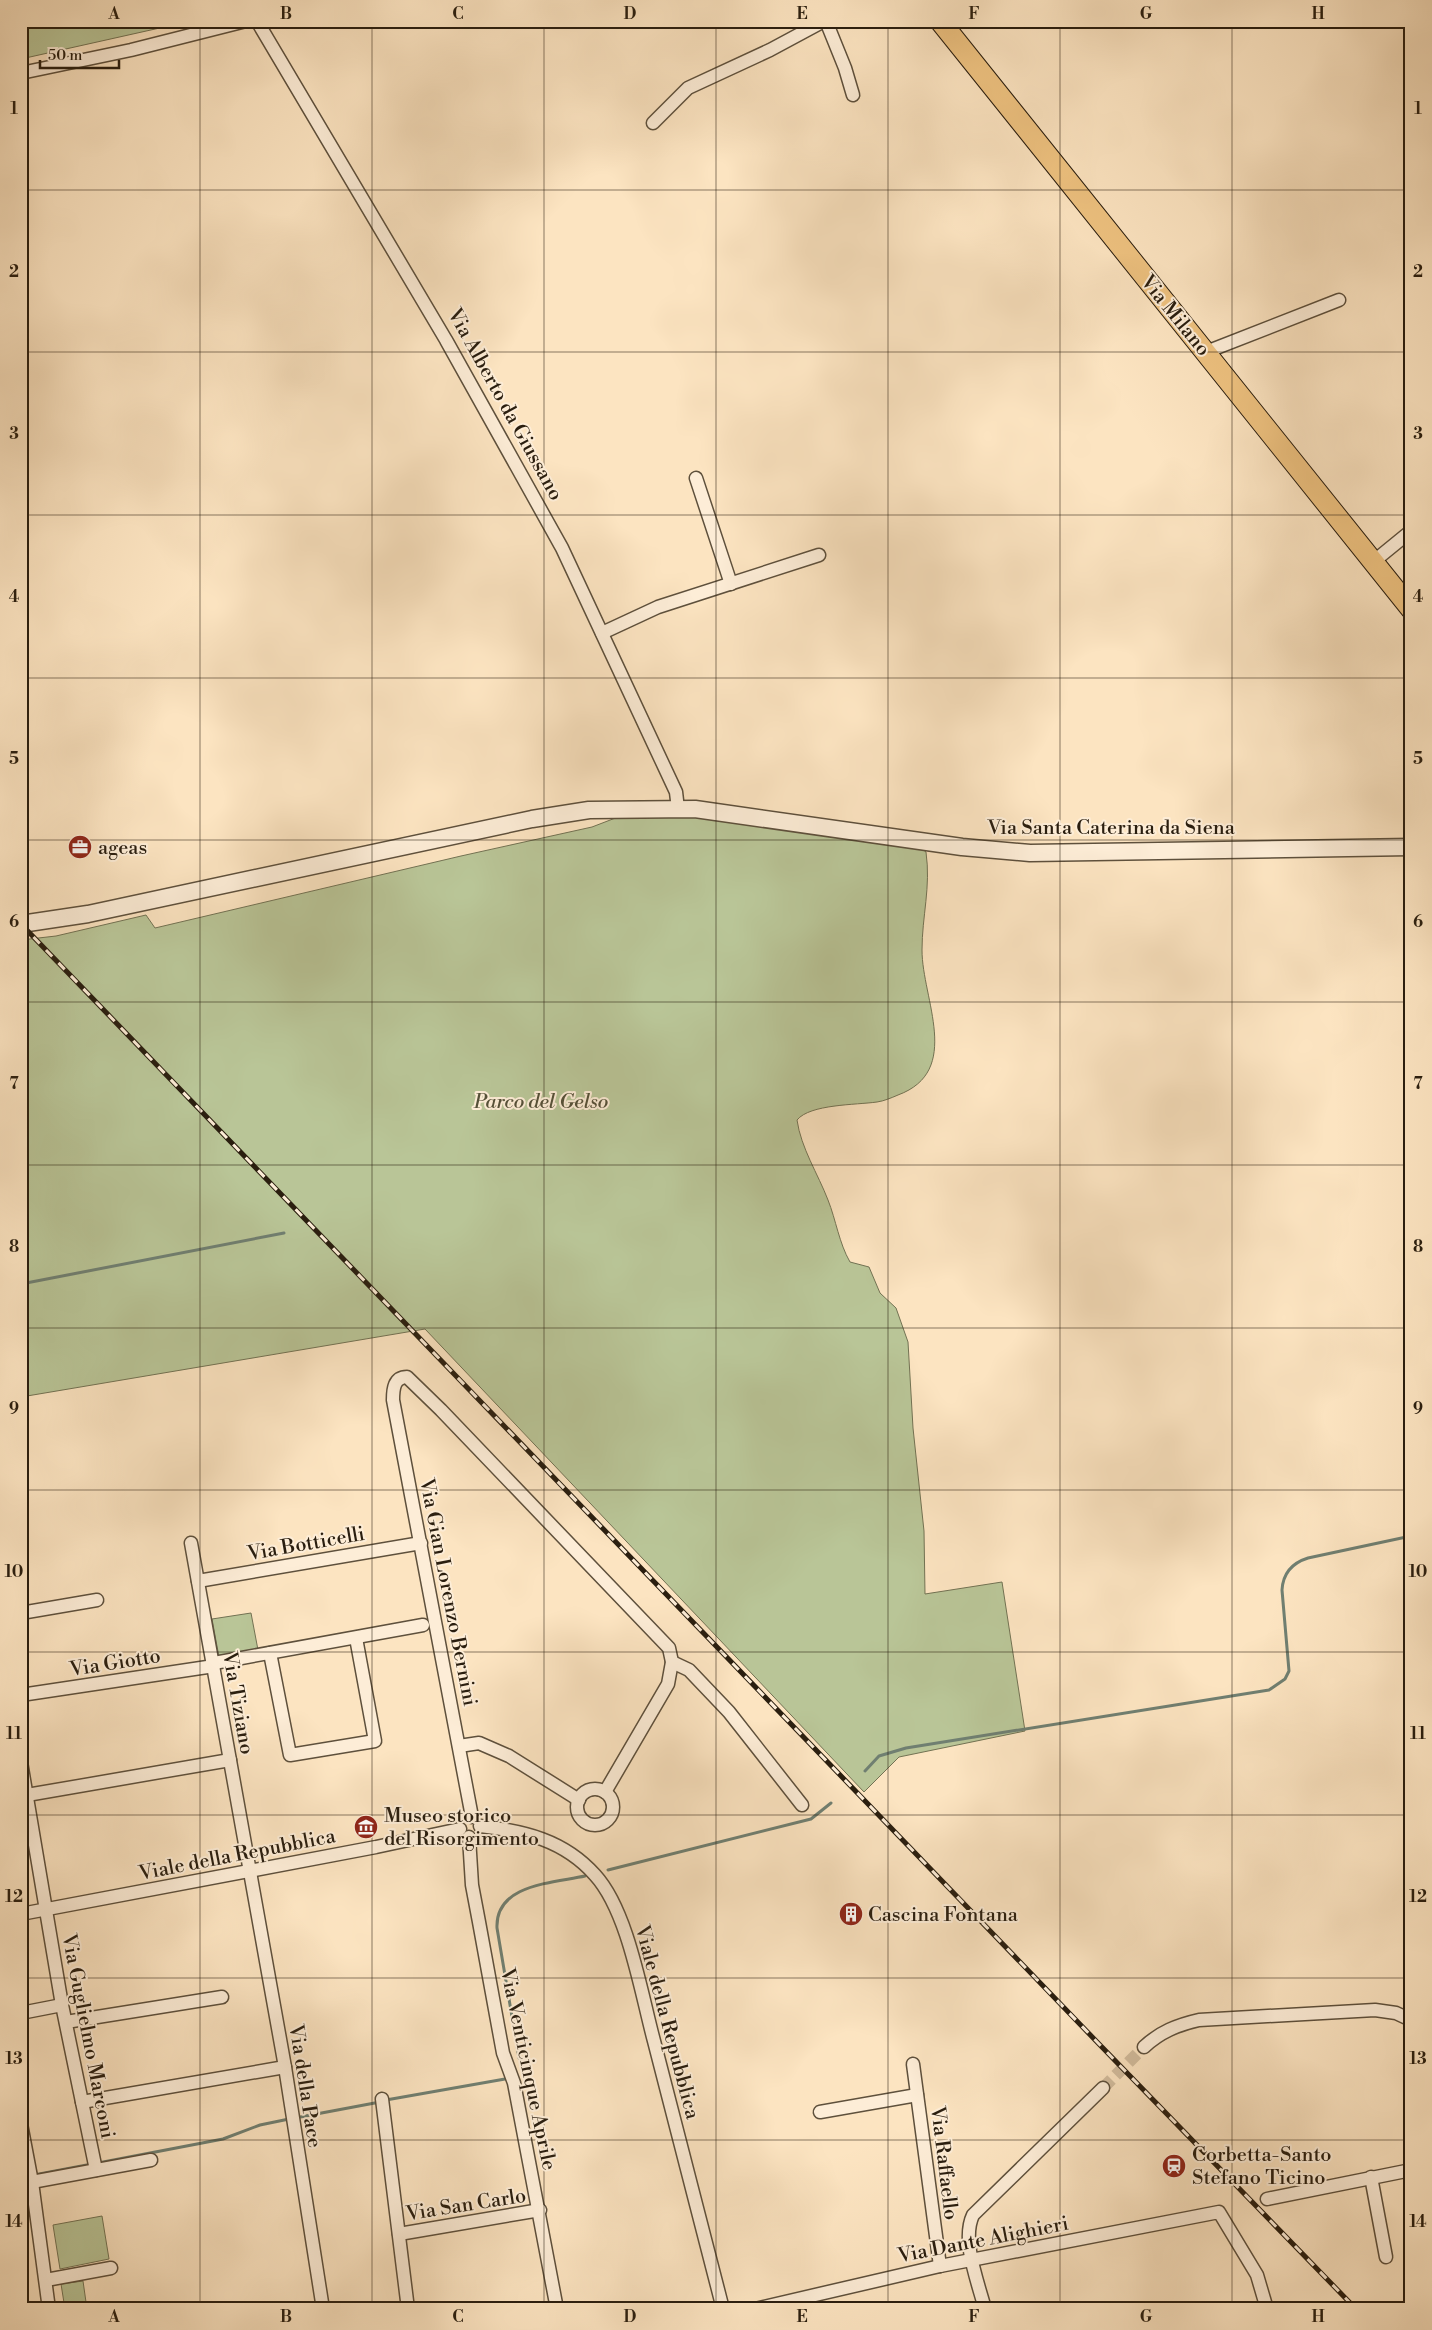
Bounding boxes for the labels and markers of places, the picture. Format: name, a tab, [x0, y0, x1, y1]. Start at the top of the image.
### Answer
office icon: ageas	[67, 834, 93, 860]
place label: ageas	[98, 836, 147, 861]
place label: Museo storico del Risorgimento	[384, 1804, 539, 1852]
museum icon: Museo storico del Risorgimento	[353, 1814, 379, 1840]
building icon: Cascina Fontana	[838, 1901, 864, 1927]
place label: Cascina Fontana	[868, 1903, 1019, 1928]
place label: Corbetta-Santo Stefano Ticino	[1192, 2143, 1332, 2191]
station icon: Corbetta-Santo Stefano Ticino	[1161, 2153, 1187, 2179]

